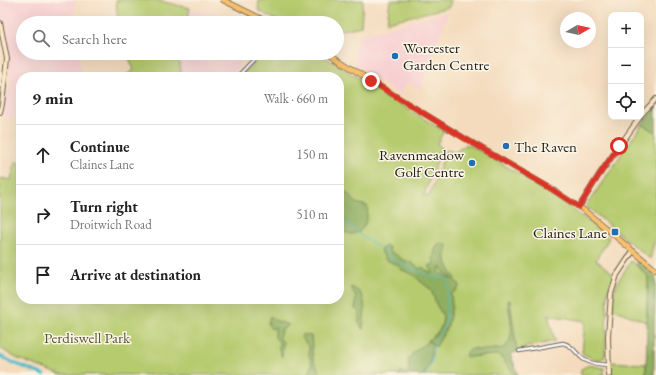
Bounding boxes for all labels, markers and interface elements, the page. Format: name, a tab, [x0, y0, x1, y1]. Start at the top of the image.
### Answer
north arrow	[560, 12, 596, 48]
map controls	[608, 12, 644, 120]
button: +	[608, 12, 644, 48]
search box	[16, 16, 344, 60]
icon: search	[30, 27, 52, 49]
text: Search here	[62, 29, 127, 48]
place label: Worcester Garden Centre	[403, 38, 489, 74]
button: −	[608, 48, 644, 84]
marker: Worcester Garden Centre	[390, 51, 400, 61]
route end	[362, 72, 380, 90]
button: locate	[608, 84, 644, 120]
text: 9 min	[32, 87, 73, 109]
text: Walk · 660 m	[264, 90, 328, 107]
text: Continue	[70, 137, 130, 156]
place label: The Raven	[514, 137, 577, 156]
route start	[610, 137, 628, 155]
marker: The Raven	[501, 141, 511, 151]
icon: ahead	[32, 144, 54, 166]
place label: Ravenmeadow Golf Centre	[379, 145, 465, 181]
text: 150 m	[297, 146, 328, 163]
text: Claines Lane	[70, 156, 134, 173]
marker: Ravenmeadow Golf Centre	[467, 158, 477, 168]
text: Turn right	[70, 197, 138, 216]
icon: right	[32, 204, 54, 226]
text: 510 m	[297, 206, 328, 223]
text: Droitwich Road	[70, 216, 152, 233]
place label: Claines Lane	[533, 223, 607, 242]
marker: Claines Lane	[610, 227, 620, 237]
icon: arrive	[32, 264, 54, 286]
text: Arrive at destination	[70, 265, 201, 284]
park label: Perdiswell Park	[44, 328, 131, 347]

